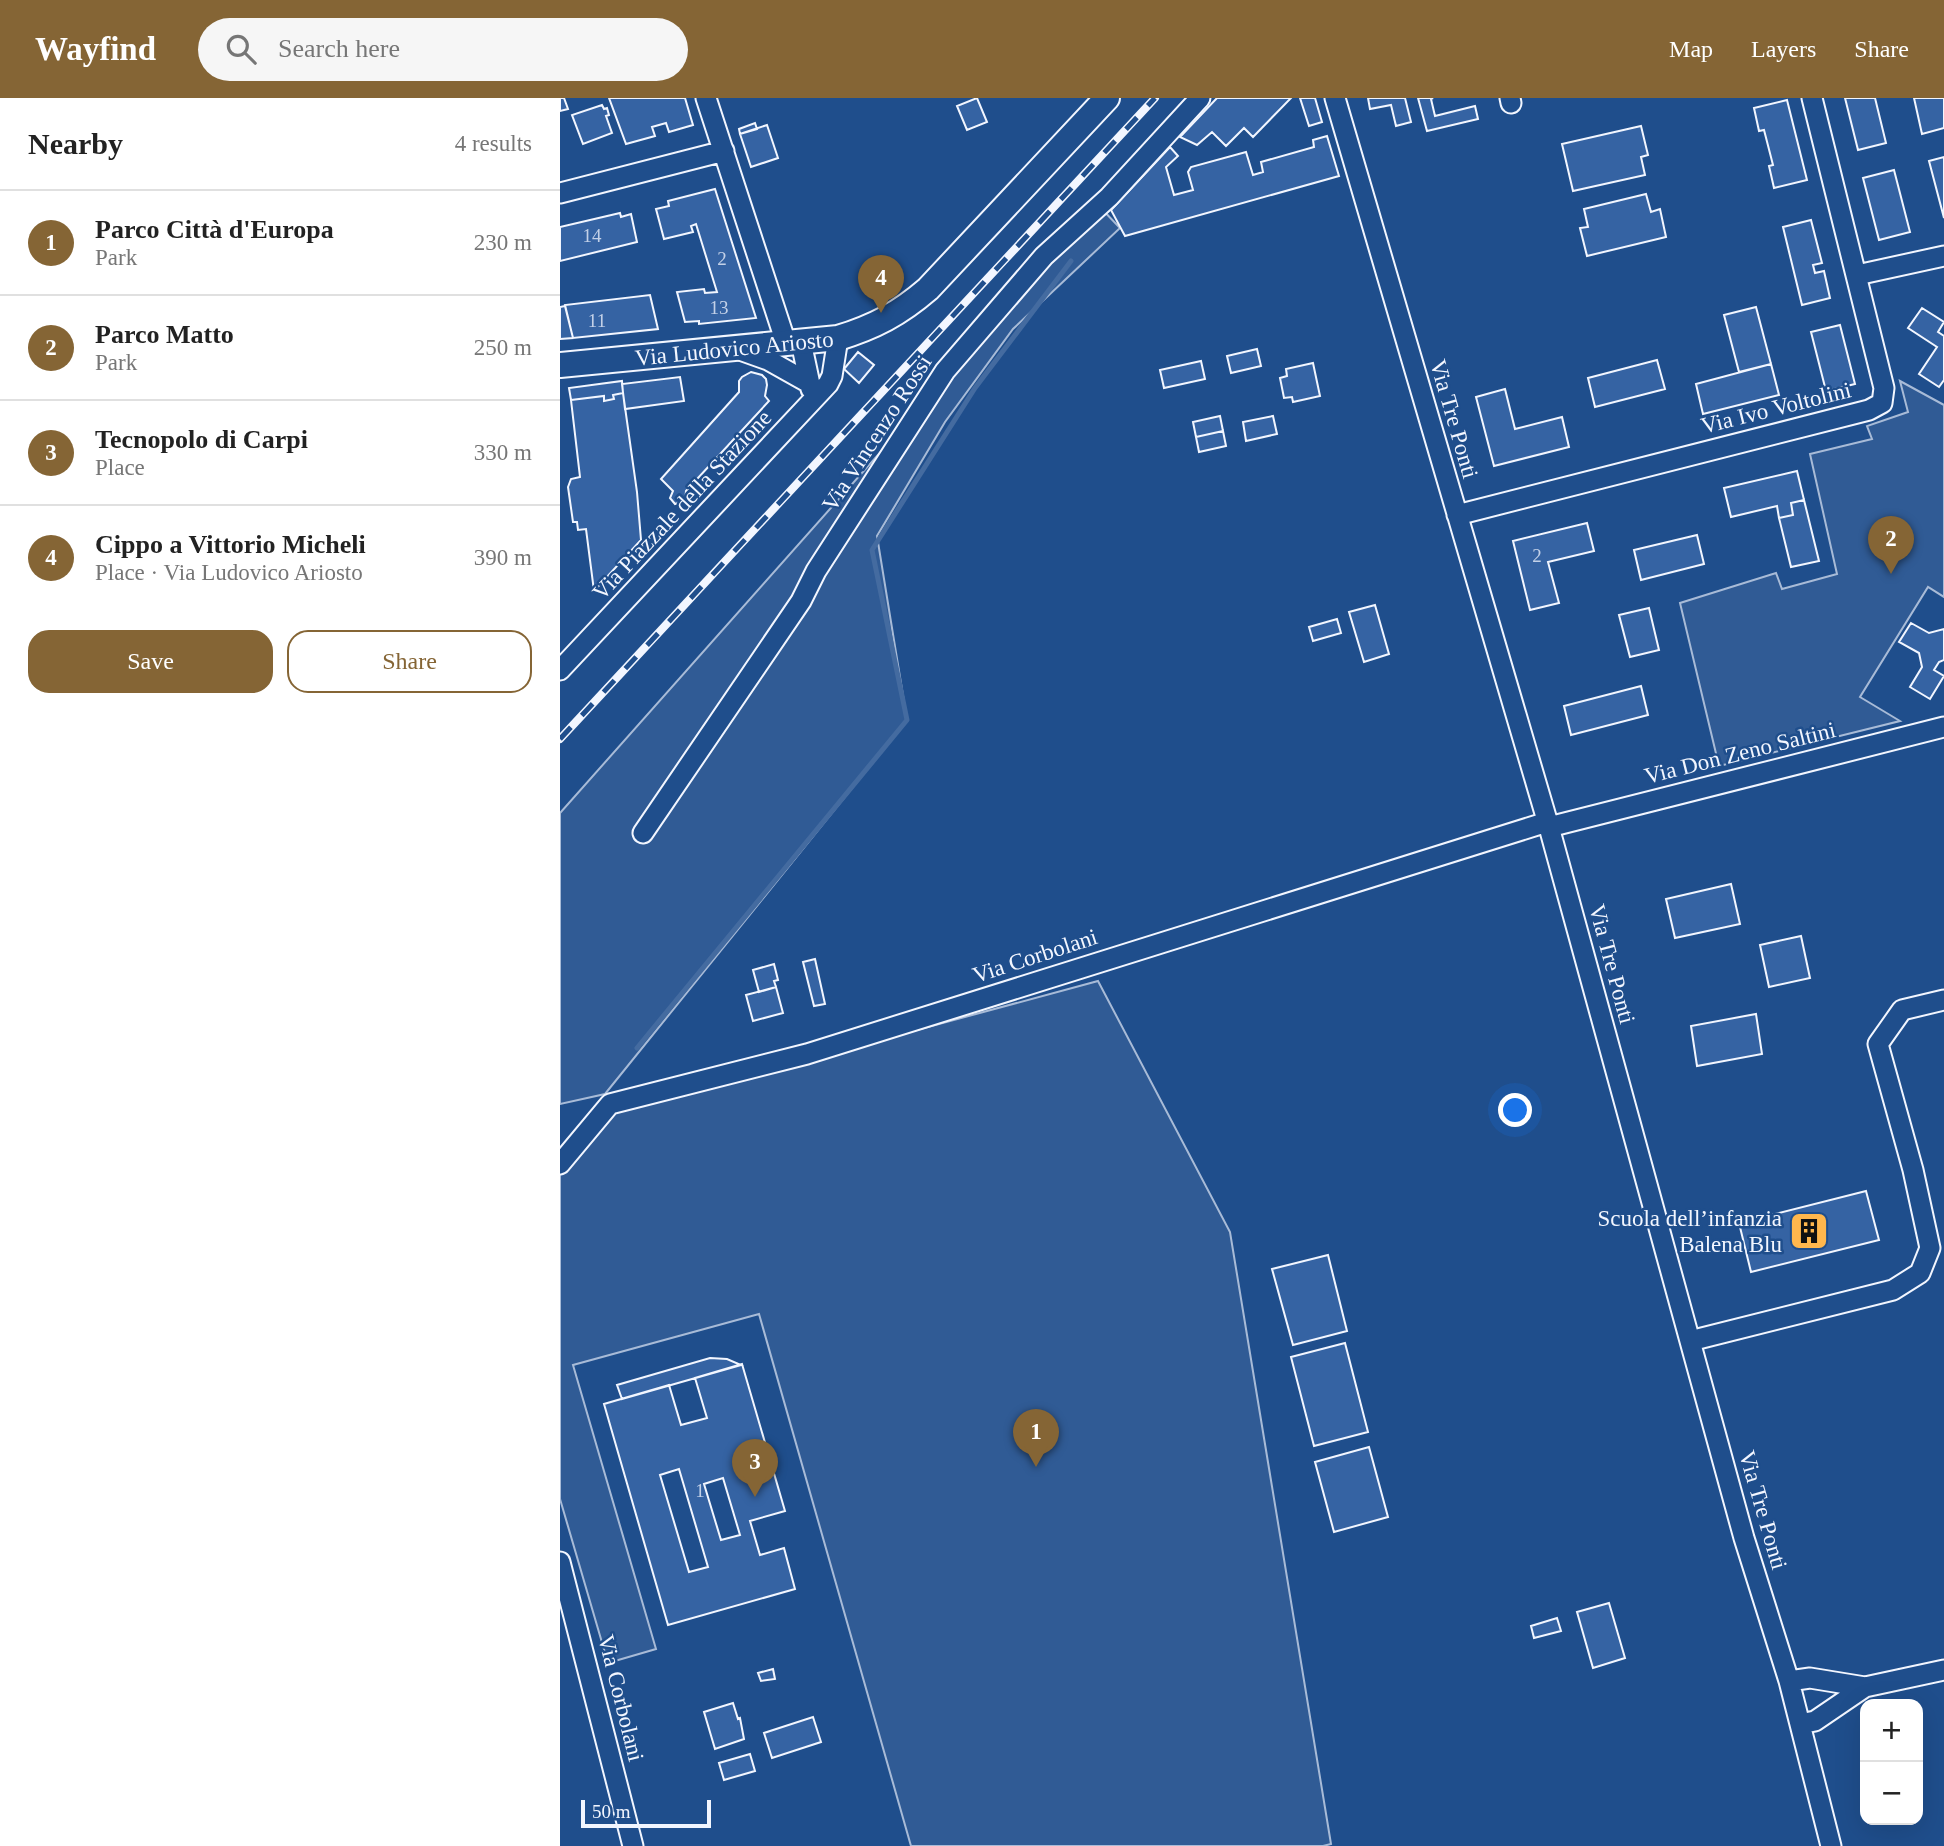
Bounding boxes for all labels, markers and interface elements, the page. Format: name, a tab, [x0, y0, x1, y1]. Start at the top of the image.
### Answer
search box	[198, 18, 688, 81]
icon: search	[222, 30, 260, 68]
text: Wayfind	[35, 31, 156, 67]
text: Search here	[278, 34, 400, 63]
text: Map	[1669, 36, 1713, 62]
text: Layers	[1751, 36, 1816, 62]
text: Share	[1854, 36, 1909, 62]
text: Nearby	[28, 127, 123, 160]
text: 4 results	[455, 131, 532, 156]
text: Parco Città d'Europa	[95, 215, 334, 244]
house number: 14	[583, 225, 602, 246]
text: 1	[45, 230, 57, 255]
text: 230 m	[474, 230, 532, 255]
text: Park	[95, 245, 137, 270]
house number: 2	[717, 248, 727, 269]
pin: 4	[858, 255, 904, 313]
house number: 13	[710, 297, 729, 318]
house number: 11	[588, 310, 606, 331]
text: Parco Matto	[95, 320, 234, 349]
street label: Via Ludovico Ariosto	[634, 326, 835, 370]
text: 2	[45, 335, 57, 360]
text: 250 m	[474, 335, 532, 360]
text: Park	[95, 350, 137, 375]
street label: Via Vincenzo Rossi	[817, 350, 937, 516]
street label: Via Tre Ponti	[1425, 357, 1483, 481]
street label: Via Ivo Voltolini	[1698, 377, 1854, 439]
street label: Via Piazzale della Stazione	[588, 405, 776, 605]
text: Tecnopolo di Carpi	[95, 425, 308, 454]
text: 3	[45, 440, 57, 465]
text: 330 m	[474, 440, 532, 465]
text: Place	[95, 455, 145, 480]
pin: 2	[1868, 516, 1914, 574]
text: Cippo a Vittorio Micheli	[95, 530, 366, 559]
text: 4	[45, 545, 57, 570]
text: 390 m	[474, 545, 532, 570]
house number: 2	[1532, 545, 1542, 566]
text: Place · Via Ludovico Ariosto	[95, 560, 363, 585]
button: Save	[28, 630, 273, 693]
button: Share	[287, 630, 532, 693]
street label: Via Don Zeno Saltini	[1642, 717, 1838, 789]
street label: Via Tre Ponti	[1584, 902, 1640, 1026]
street label: Via Corbolani	[970, 924, 1100, 988]
your location	[1498, 1093, 1532, 1127]
place label: Scuola dell’infanzia Balena Blu	[1597, 1206, 1782, 1257]
building icon: Scuola dell’infanzia Balena Blu	[1788, 1210, 1830, 1252]
pin: 1	[1013, 1409, 1059, 1467]
pin: 3	[732, 1439, 778, 1497]
street label: Via Tre Ponti	[1734, 1448, 1792, 1572]
house number: 1	[695, 1480, 705, 1501]
street label: Via Corbolani	[593, 1632, 649, 1764]
map controls	[1860, 1699, 1923, 1825]
button: +	[1860, 1699, 1923, 1762]
button: −	[1860, 1762, 1923, 1825]
scale bar	[581, 1797, 710, 1829]
text: 50 m	[592, 1801, 631, 1822]

